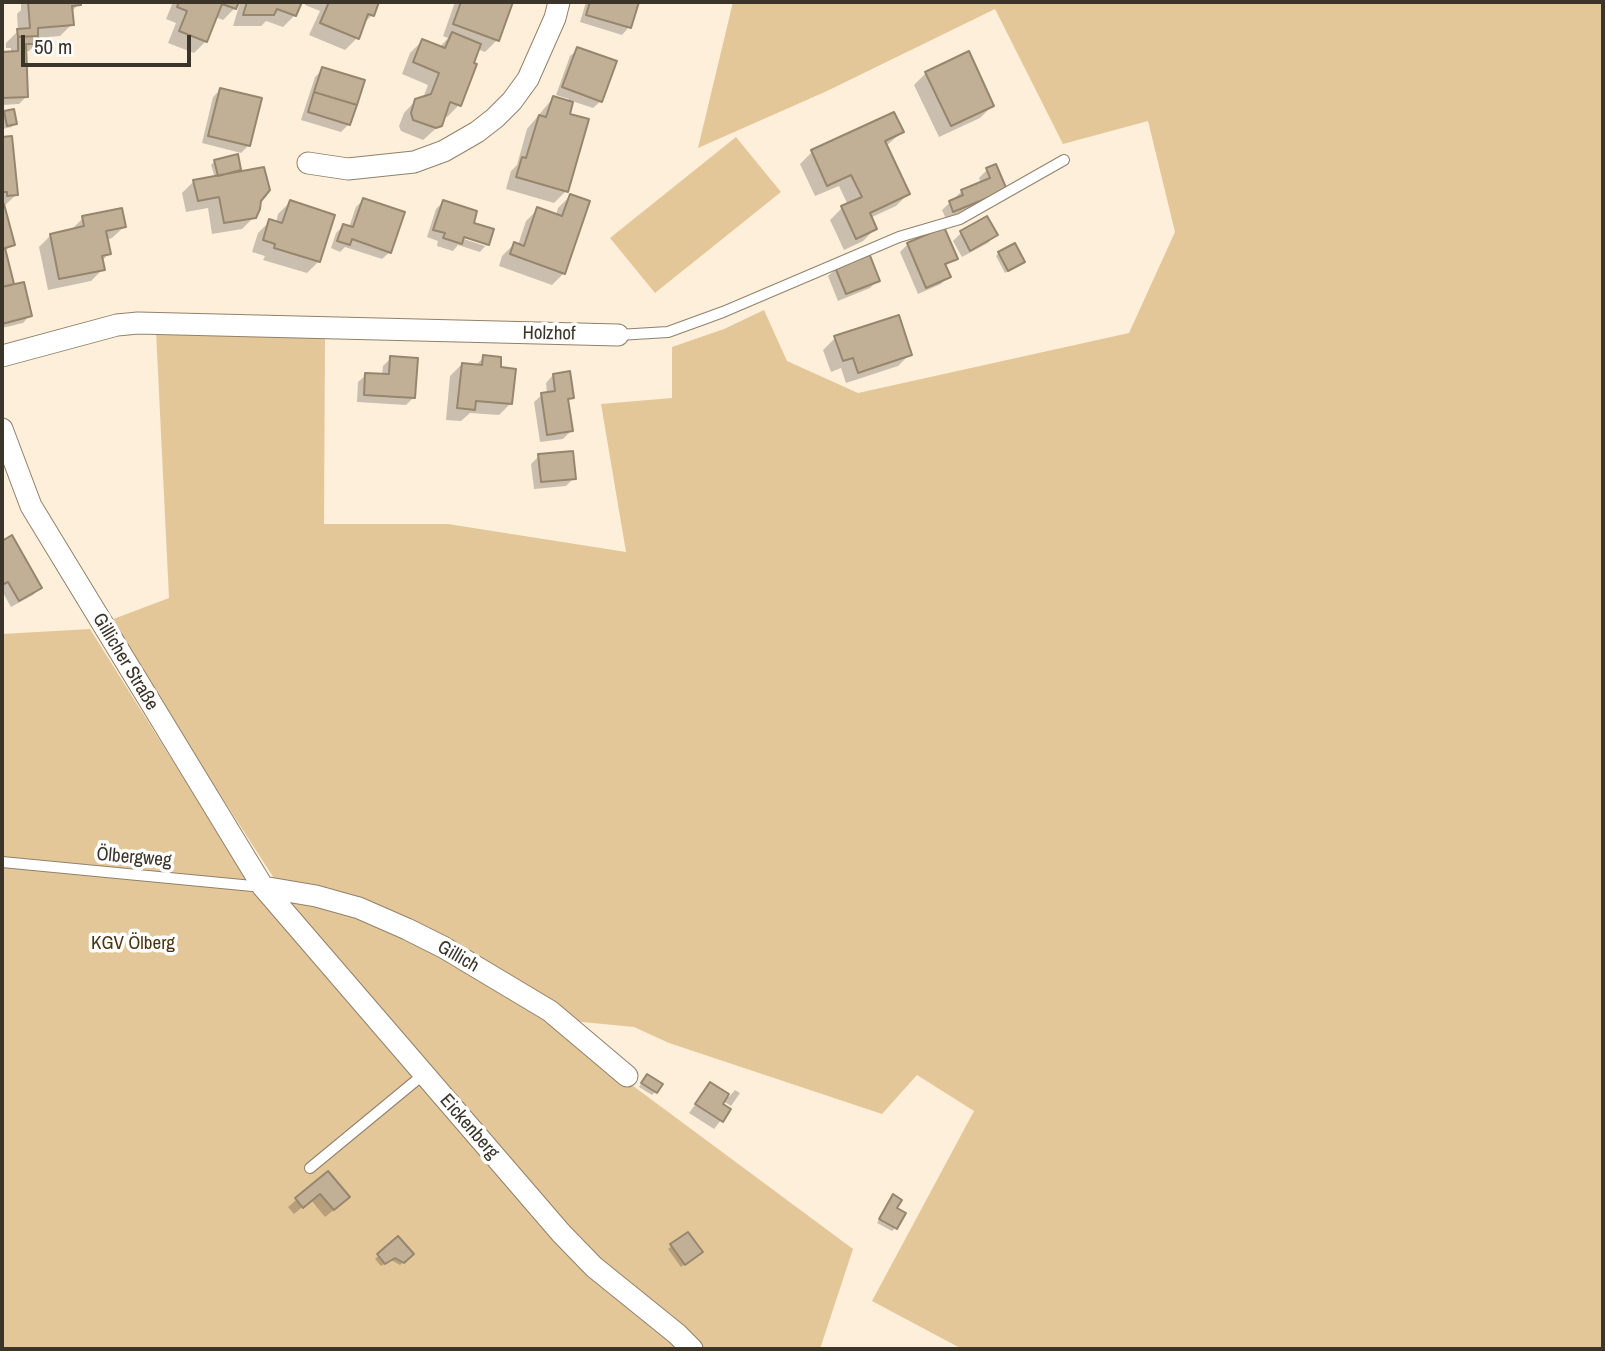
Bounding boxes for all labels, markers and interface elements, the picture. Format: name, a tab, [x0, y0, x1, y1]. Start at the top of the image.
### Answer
scale bar	[24, 21, 194, 65]
text: 50 m	[34, 32, 72, 61]
street label: Holzhof	[522, 322, 576, 346]
street label: Gillicher Straße	[87, 609, 163, 715]
street label: Ölbergweg	[95, 843, 173, 873]
park label: KGV Ölberg	[91, 933, 175, 955]
street label: Gillich	[433, 936, 483, 978]
street label: Eickenberg	[435, 1090, 503, 1164]

